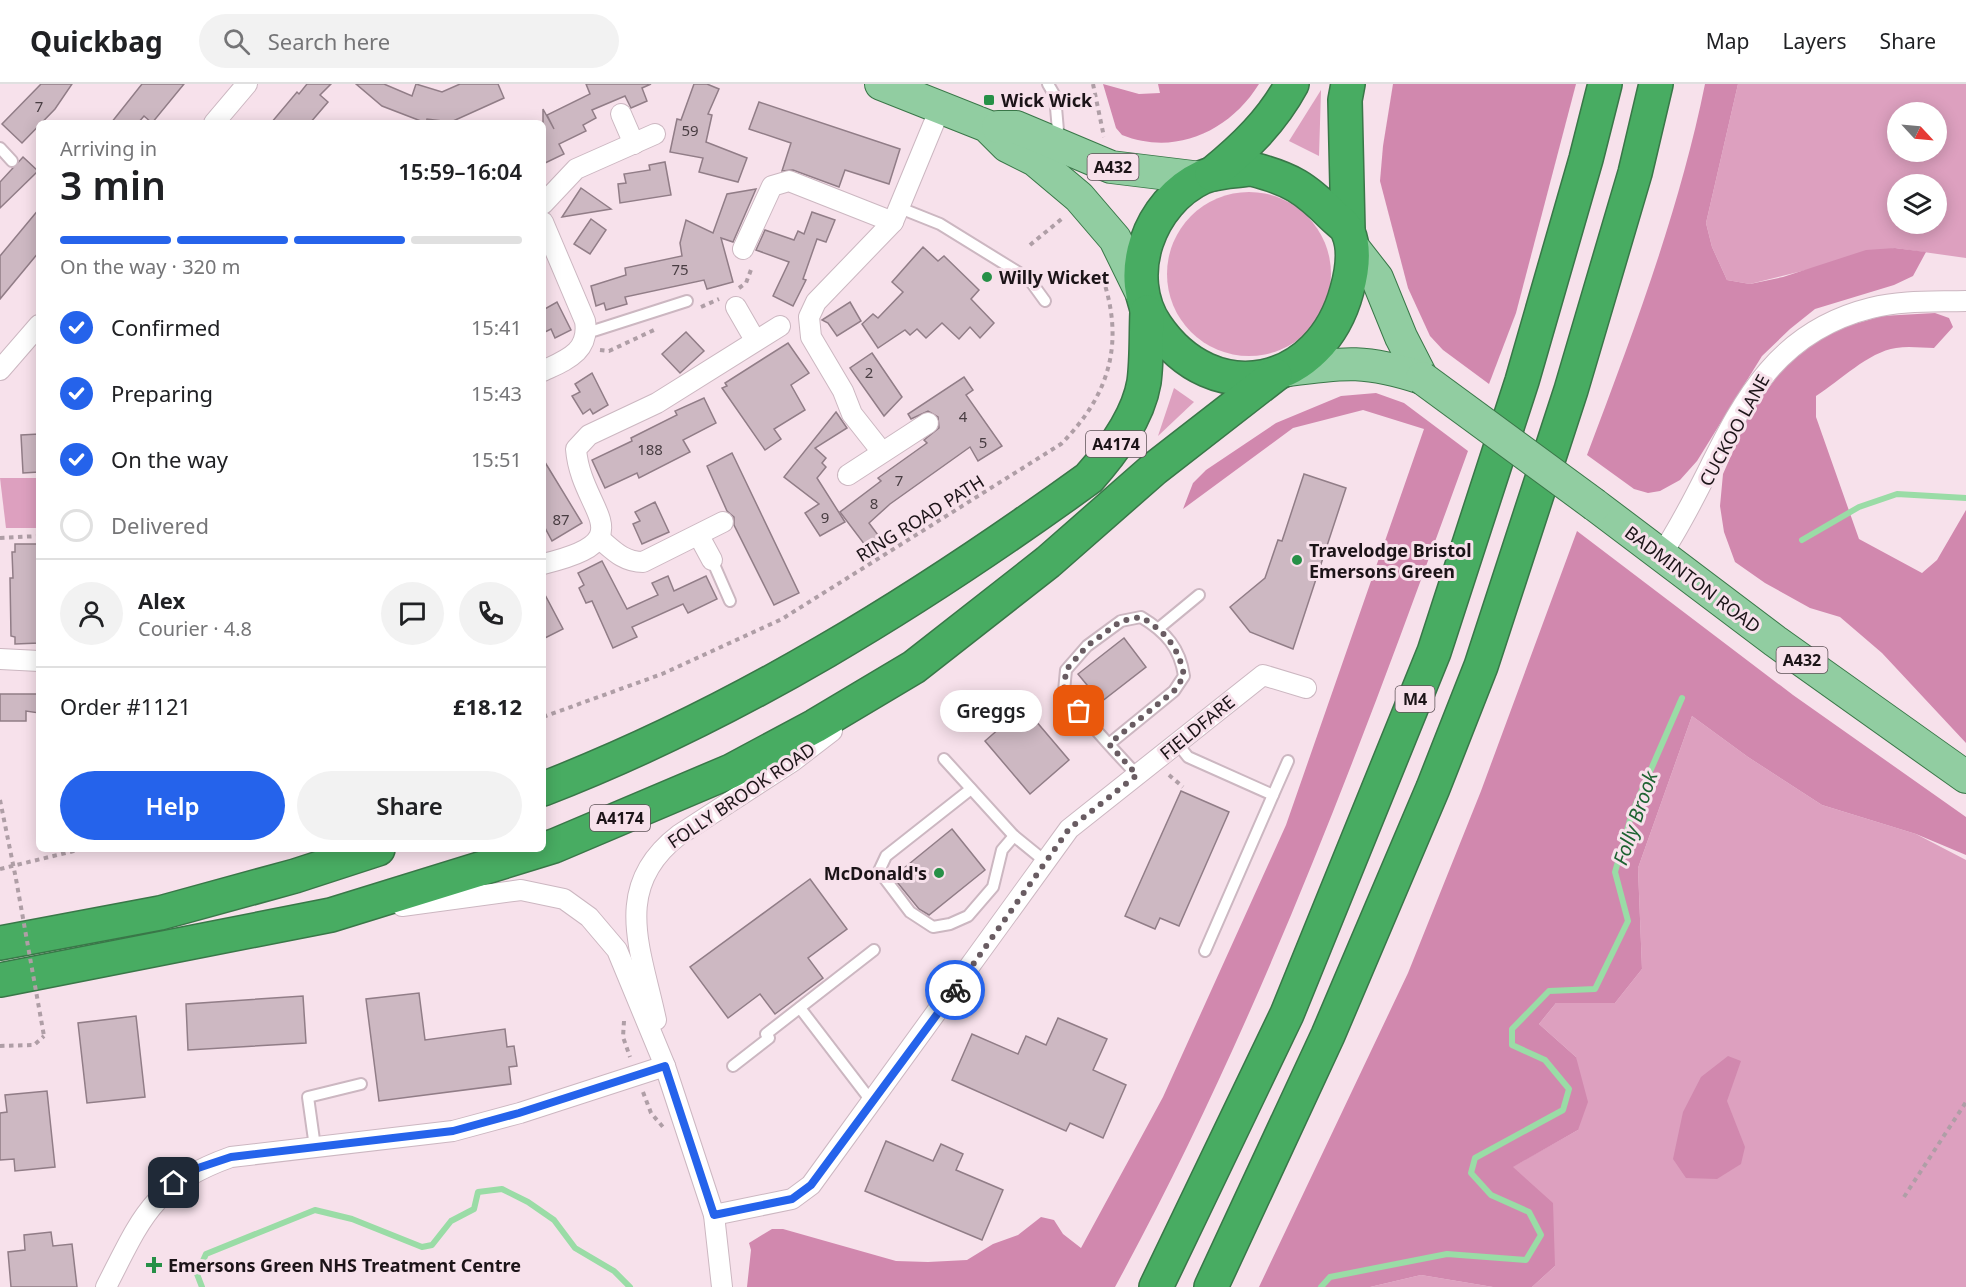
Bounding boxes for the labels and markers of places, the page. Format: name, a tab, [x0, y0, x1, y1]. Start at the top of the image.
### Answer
place label: Wick Wick	[1001, 88, 1093, 112]
marker: Wick Wick	[982, 93, 996, 107]
place label: Willy Wicket	[999, 265, 1109, 289]
marker: Willy Wicket	[980, 270, 994, 284]
place label: Travelodge Bristol Emersons Green	[1309, 538, 1472, 583]
marker: Travelodge Bristol Emersons Green	[1290, 553, 1304, 567]
pin	[1053, 685, 1104, 736]
callout: Greggs	[941, 690, 1043, 732]
place label: McDonald's	[824, 861, 927, 885]
marker: McDonald's	[932, 866, 946, 880]
pin	[148, 1157, 199, 1208]
place label: Emersons Green NHS Treatment Centre	[168, 1253, 521, 1277]
marker: Emersons Green NHS Treatment Centre	[145, 1256, 163, 1274]

